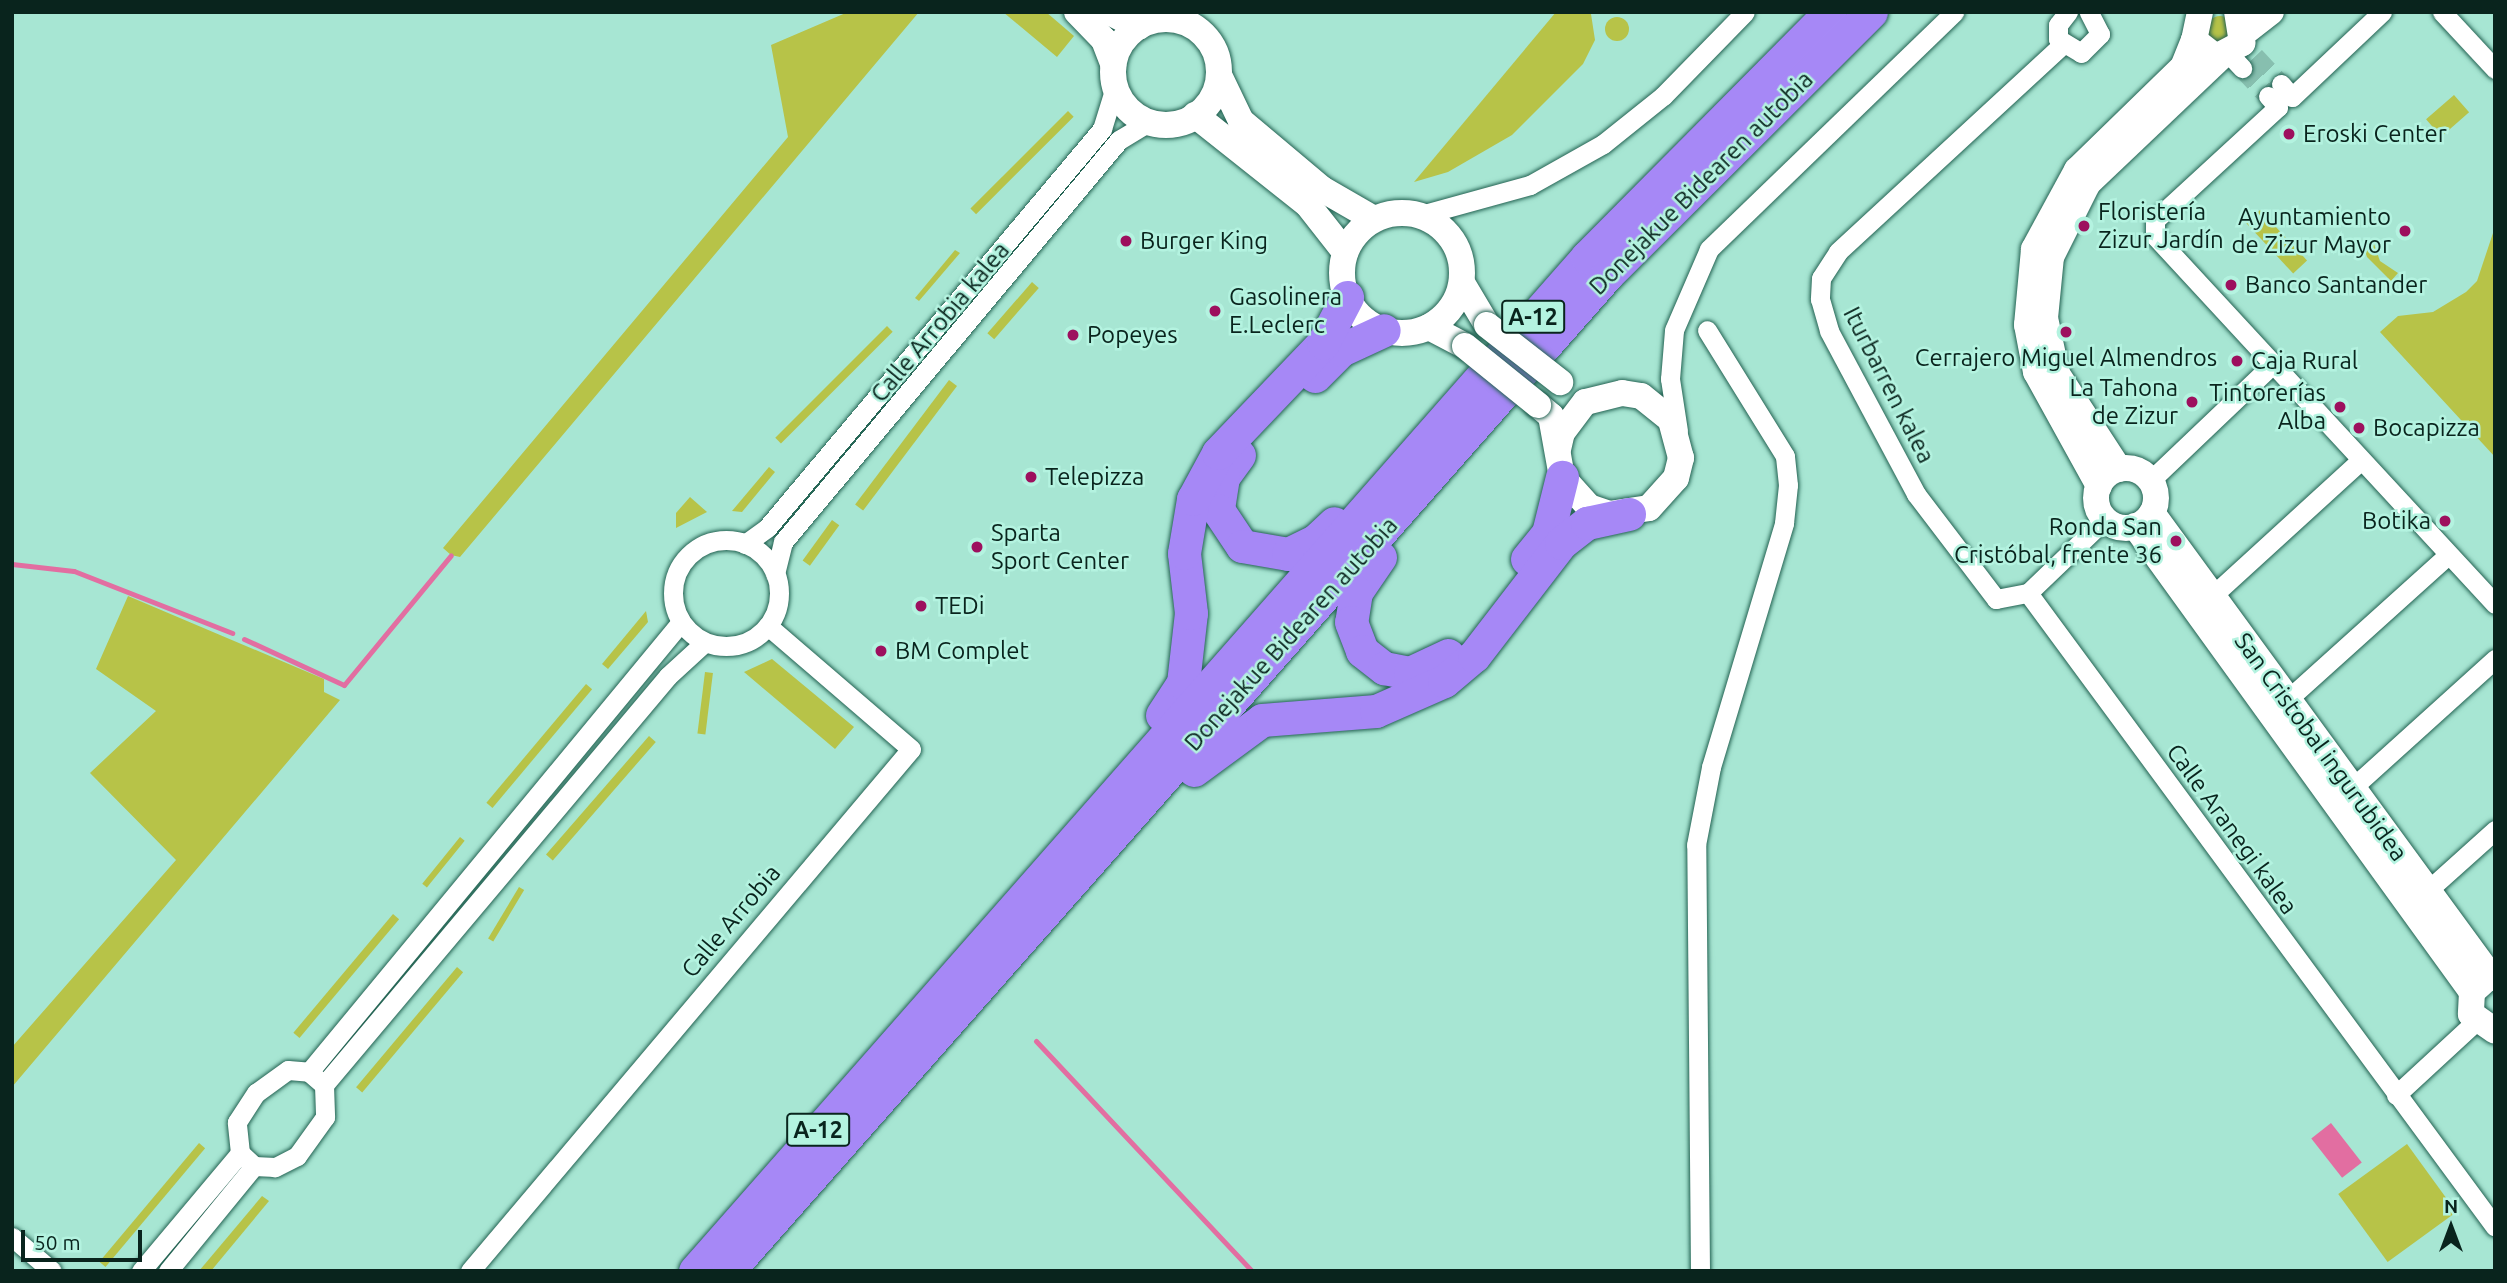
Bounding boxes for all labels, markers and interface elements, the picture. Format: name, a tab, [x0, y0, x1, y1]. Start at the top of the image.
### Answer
street label: Donejakue Bidearen autobia	[1583, 65, 1819, 301]
place label: Eroski Center	[2303, 120, 2447, 148]
marker: Eroski Center	[2281, 126, 2297, 142]
place label: Floristería Zizur Jardín	[2098, 198, 2224, 254]
place label: Ayuntamiento de Zizur Mayor	[2231, 203, 2391, 259]
marker: Floristería Zizur Jardín	[2076, 218, 2092, 234]
marker: Ayuntamiento de Zizur Mayor	[2397, 223, 2413, 239]
place label: Burger King	[1140, 227, 1268, 255]
marker: Burger King	[1118, 233, 1134, 249]
street label: Calle Arrobia kalea	[865, 236, 1015, 408]
place label: Banco Santander	[2245, 271, 2427, 299]
marker: Banco Santander	[2223, 277, 2239, 293]
place label: Gasolinera E.Leclerc	[1229, 283, 1342, 339]
road number: A-12	[1500, 298, 1566, 336]
street label: Iturbarren kalea	[1837, 302, 1941, 468]
marker: Gasolinera E.Leclerc	[1207, 303, 1223, 319]
place label: Popeyes	[1087, 321, 1178, 349]
marker: Cerrajero Miguel Almendros	[2058, 324, 2074, 340]
marker: Popeyes	[1065, 327, 1081, 343]
place label: Cerrajero Miguel Almendros	[1915, 344, 2217, 372]
place label: Caja Rural	[2251, 347, 2358, 375]
marker: Caja Rural	[2229, 353, 2245, 369]
place label: La Tahona de Zizur	[2069, 374, 2178, 430]
place label: Tintorerías Alba	[2209, 379, 2326, 435]
marker: La Tahona de Zizur	[2184, 394, 2200, 410]
marker: Tintorerías Alba	[2332, 399, 2348, 415]
place label: Bocapizza	[2373, 414, 2480, 442]
marker: Bocapizza	[2351, 420, 2367, 436]
place label: Telepizza	[1045, 463, 1144, 491]
marker: Telepizza	[1023, 469, 1039, 485]
place label: Botika	[2362, 507, 2431, 535]
street label: Donejakue Bidearen autobia	[1178, 511, 1404, 757]
place label: Ronda San Cristóbal, frente 36	[1954, 513, 2162, 569]
marker: Botika	[2437, 513, 2453, 529]
place label: Sparta Sport Center	[991, 519, 1129, 575]
marker: Ronda San Cristóbal, frente 36	[2168, 533, 2184, 549]
marker: Sparta Sport Center	[969, 539, 985, 555]
place label: TEDi	[935, 592, 985, 620]
marker: TEDi	[913, 598, 929, 614]
street label: San Cristobal ingurubidea	[2228, 627, 2414, 867]
place label: BM Complet	[895, 637, 1029, 665]
marker: BM Complet	[873, 643, 889, 659]
street label: Calle Aranegi kalea	[2160, 738, 2304, 920]
street label: Calle Arrobia	[675, 859, 787, 983]
road number: A-12	[785, 1110, 851, 1149]
north arrow	[2416, 1192, 2486, 1262]
text: N	[2444, 1195, 2458, 1217]
scale bar	[24, 1216, 145, 1260]
text: 50 m	[34, 1230, 81, 1254]

